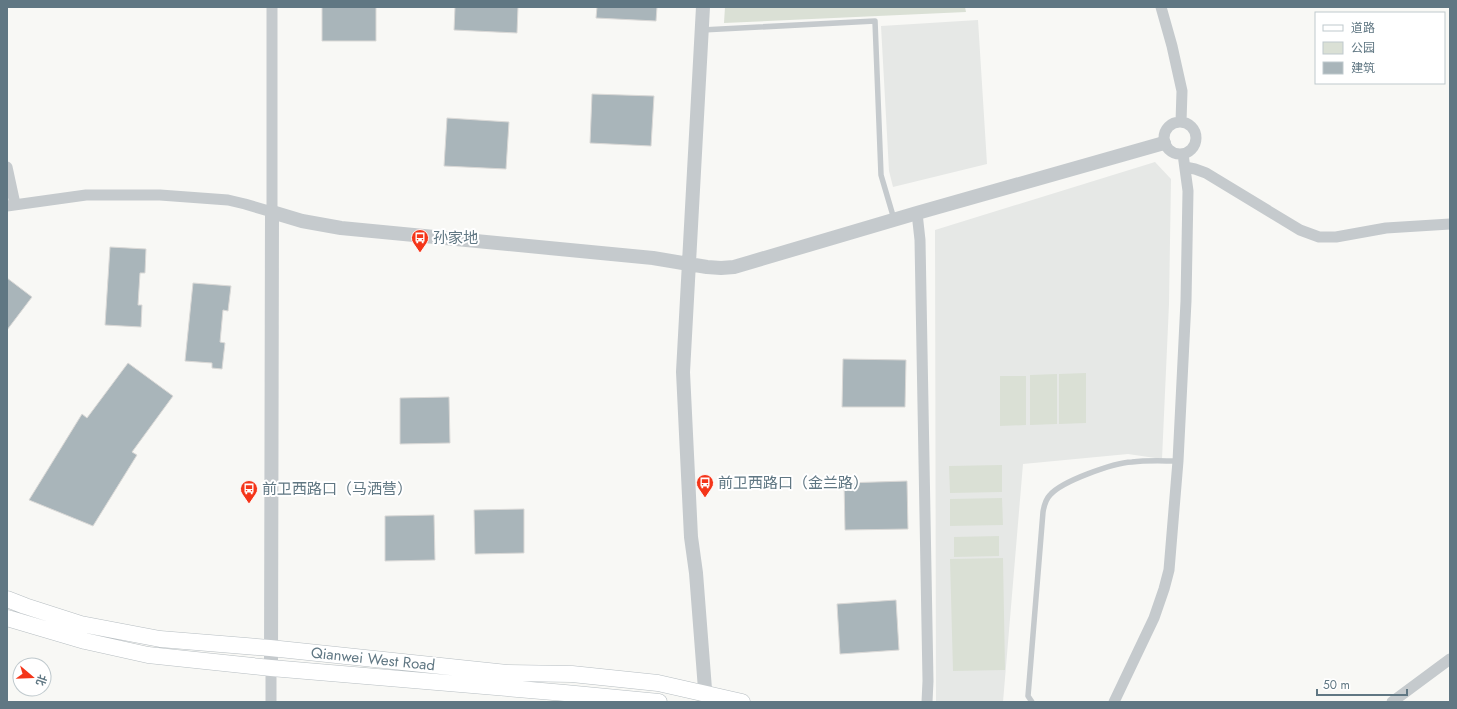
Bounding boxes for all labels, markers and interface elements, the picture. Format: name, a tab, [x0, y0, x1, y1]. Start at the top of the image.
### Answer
legend	[1315, 12, 1445, 84]
text: 道路	[1351, 19, 1375, 37]
text: 公园	[1351, 39, 1375, 57]
text: 建筑	[1351, 59, 1375, 77]
place label: 孙家地	[433, 227, 478, 249]
bus stop icon: 孙家地	[410, 228, 430, 253]
place label: 前卫西路口（金兰路）	[718, 472, 868, 494]
bus stop icon: 前卫西路口（金兰路）	[695, 473, 715, 498]
place label: 前卫西路口（马洒营）	[262, 478, 412, 500]
bus stop icon: 前卫西路口（马洒营）	[239, 479, 259, 504]
street label: Qianwei West Road	[310, 642, 436, 676]
north arrow	[12, 657, 52, 697]
scale bar	[1317, 671, 1407, 697]
text: 北	[32, 672, 51, 688]
text: 50 m	[1323, 676, 1350, 694]

